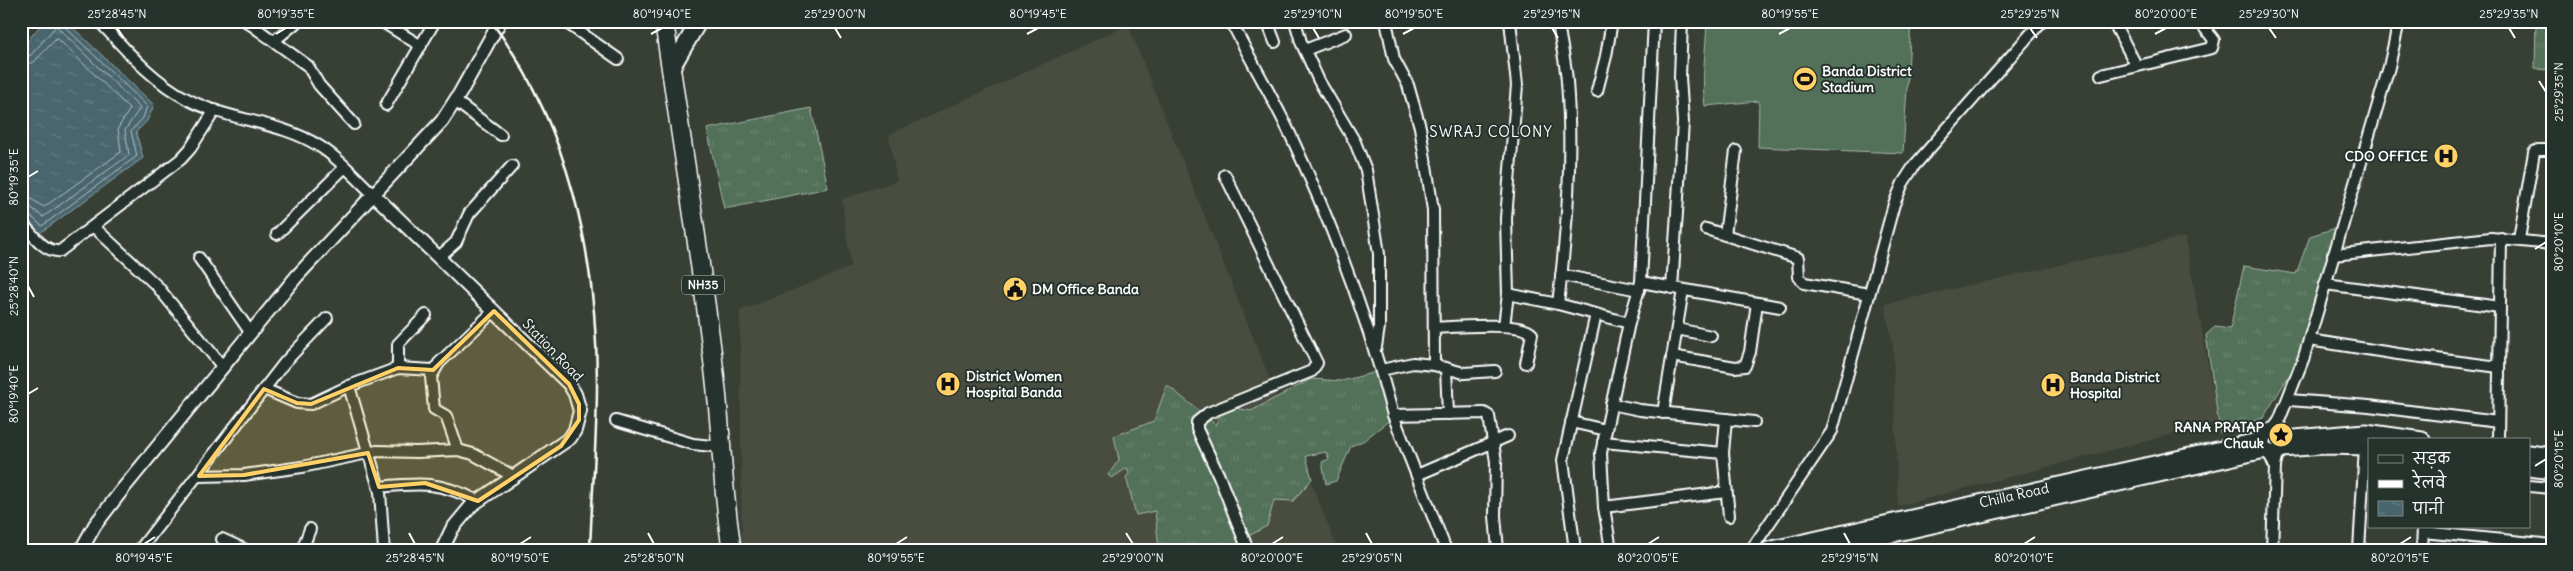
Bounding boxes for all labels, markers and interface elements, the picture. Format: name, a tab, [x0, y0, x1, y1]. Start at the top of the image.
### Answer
text: 25°28'45"N	[87, 6, 147, 21]
text: 80°19'35"E	[257, 6, 315, 21]
text: 80°19'40"E	[633, 6, 691, 21]
text: 25°29'00"N	[804, 6, 866, 21]
text: 80°19'45"E	[1009, 6, 1067, 21]
text: 25°29'10"N	[1284, 6, 1342, 21]
text: 80°19'50"E	[1385, 6, 1443, 21]
text: 25°29'15"N	[1523, 6, 1581, 21]
text: 80°19'55"E	[1761, 6, 1819, 21]
text: 25°29'25"N	[2000, 6, 2060, 21]
text: 80°20'00"E	[2135, 6, 2197, 21]
text: 25°29'30"N	[2239, 6, 2299, 21]
text: 25°29'35"N	[2479, 6, 2539, 21]
place label: Banda District Stadium	[1822, 62, 1912, 96]
text: 25°29'35"N	[2551, 62, 2566, 122]
sports icon: Banda District Stadium	[1792, 66, 1818, 92]
district label: SWRAJ COLONY	[1429, 122, 1553, 141]
hospital icon: CDO OFFICE	[2433, 143, 2459, 169]
place label: CDO OFFICE	[2345, 147, 2428, 165]
text: 80°19'35"E	[6, 148, 21, 206]
text: 80°20'10"E	[2551, 212, 2566, 272]
text: 25°28'40"N	[6, 256, 21, 316]
road number: NH35	[682, 276, 724, 294]
public building icon: DM Office Banda	[1002, 276, 1028, 302]
place label: DM Office Banda	[1032, 280, 1139, 298]
street label: Station Road	[519, 315, 587, 385]
text: 80°19'40"E	[6, 365, 21, 423]
place label: District Women Hospital Banda	[966, 367, 1062, 401]
place label: Banda District Hospital	[2070, 368, 2160, 402]
hospital icon: District Women Hospital Banda	[935, 371, 961, 397]
hospital icon: Banda District Hospital	[2040, 372, 2066, 398]
place label: RANA PRATAP Chauk	[2174, 418, 2265, 452]
place icon: RANA PRATAP Chauk	[2268, 422, 2294, 448]
text: 80°20'15"E	[2551, 430, 2566, 488]
legend	[2368, 438, 2530, 528]
text: सड़क	[2412, 449, 2451, 469]
text: रेलवे	[2411, 469, 2447, 492]
street label: Chilla Road	[1977, 479, 2051, 512]
text: पानी	[2412, 497, 2445, 518]
text: 80°19'45"E	[115, 550, 173, 565]
text: 25°28'45"N	[385, 550, 445, 565]
text: 80°19'50"E	[491, 550, 549, 565]
text: 25°28'50"N	[624, 550, 684, 565]
text: 80°19'55"E	[867, 550, 925, 565]
text: 25°29'00"N	[1102, 550, 1164, 565]
text: 80°20'00"E	[1241, 550, 1303, 565]
text: 25°29'05"N	[1342, 550, 1402, 565]
text: 80°20'05"E	[1617, 550, 1679, 565]
text: 25°29'15"N	[1821, 550, 1879, 565]
text: 80°20'10"E	[1994, 550, 2054, 565]
text: 80°20'15"E	[2371, 550, 2429, 565]

